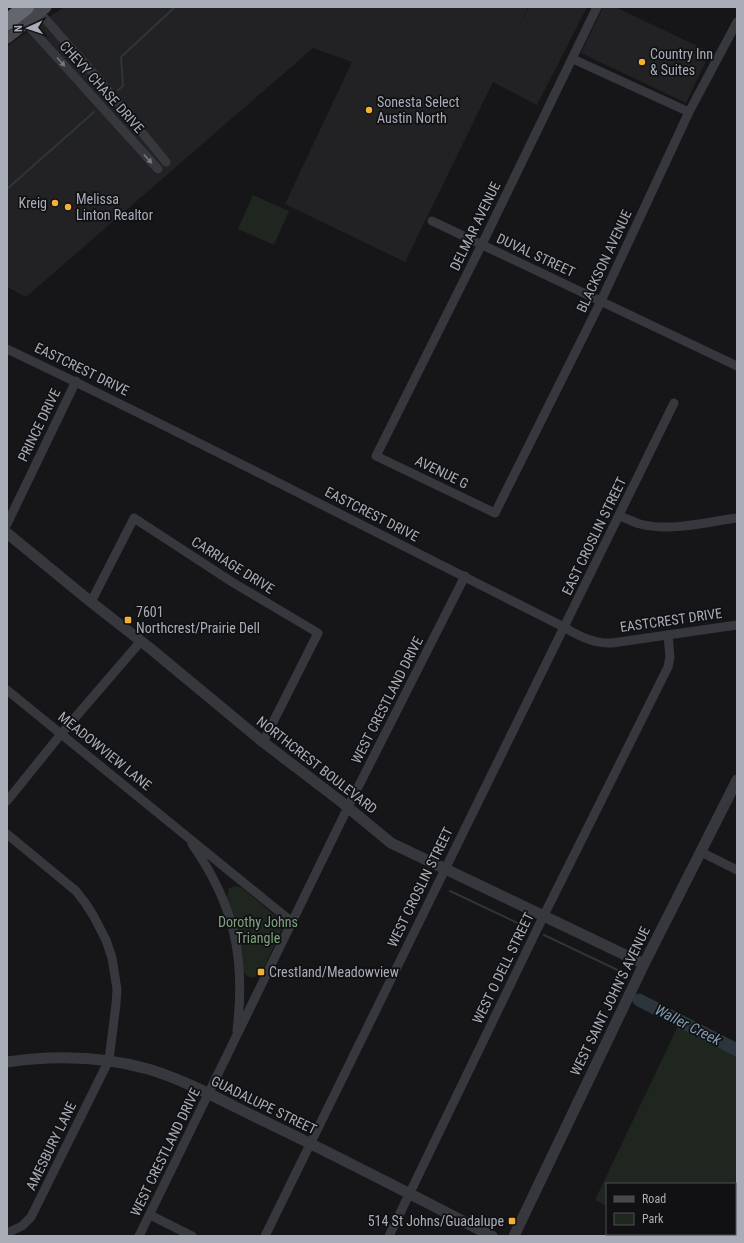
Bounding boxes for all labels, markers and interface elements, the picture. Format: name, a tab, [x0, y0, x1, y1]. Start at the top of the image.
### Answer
north arrow	[8, 8, 48, 48]
text: N	[12, 25, 25, 32]
street label: CHEVY CHASE DRIVE	[57, 38, 147, 136]
place label: Country Inn & Suites	[650, 46, 713, 78]
one-way arrow	[57, 57, 66, 67]
marker: Country Inn & Suites	[637, 57, 647, 67]
place label: Sonesta Select Austin North	[377, 94, 459, 126]
marker: Sonesta Select Austin North	[364, 105, 374, 115]
one-way arrow	[144, 154, 153, 164]
street label: DELMAR AVENUE	[447, 179, 503, 273]
place label: Melissa Linton Realtor	[76, 191, 153, 223]
place label: Kreig	[19, 195, 47, 211]
marker: Kreig	[50, 198, 60, 208]
marker: Melissa Linton Realtor	[63, 202, 73, 212]
street label: BLACKSON AVENUE	[573, 207, 635, 315]
street label: DUVAL STREET	[494, 230, 578, 280]
street label: EASTCREST DRIVE	[32, 339, 132, 399]
street label: PRINCE DRIVE	[14, 386, 64, 464]
street label: AVENUE G	[413, 452, 471, 492]
street label: EAST CROSLIN STREET	[559, 475, 629, 597]
street label: EASTCREST DRIVE	[323, 484, 422, 545]
street label: CARRIAGE DRIVE	[189, 533, 277, 597]
place label: 7601 Northcrest/Prairie Dell	[136, 604, 260, 636]
street label: EASTCREST DRIVE	[619, 605, 723, 635]
marker: 7601 Northcrest/Prairie Dell	[123, 615, 133, 625]
street label: WEST CRESTLAND DRIVE	[348, 634, 426, 766]
street label: MEADOWVIEW LANE	[55, 708, 155, 794]
street label: NORTHCREST BOULEVARD	[254, 713, 380, 817]
street label: WEST CROSLIN STREET	[384, 824, 456, 950]
street label: WEST O DELL STREET	[469, 910, 537, 1026]
park label: Dorothy Johns Triangle	[218, 914, 298, 946]
street label: WEST SAINT JOHN'S AVENUE	[567, 924, 653, 1078]
place label: Crestland/Meadowview	[269, 964, 399, 980]
marker: Crestland/Meadowview	[256, 967, 266, 977]
water label: Waller Creek	[652, 1001, 725, 1050]
street label: GUADALUPE STREET	[209, 1073, 319, 1137]
street label: WEST CRESTLAND DRIVE	[127, 1085, 203, 1219]
street label: AMESBURY LANE	[23, 1099, 79, 1193]
legend	[606, 1183, 736, 1235]
text: Road	[642, 1192, 666, 1206]
text: Park	[642, 1212, 664, 1226]
place label: 514 St Johns/Guadalupe	[368, 1213, 504, 1229]
marker: 514 St Johns/Guadalupe	[507, 1216, 517, 1226]

